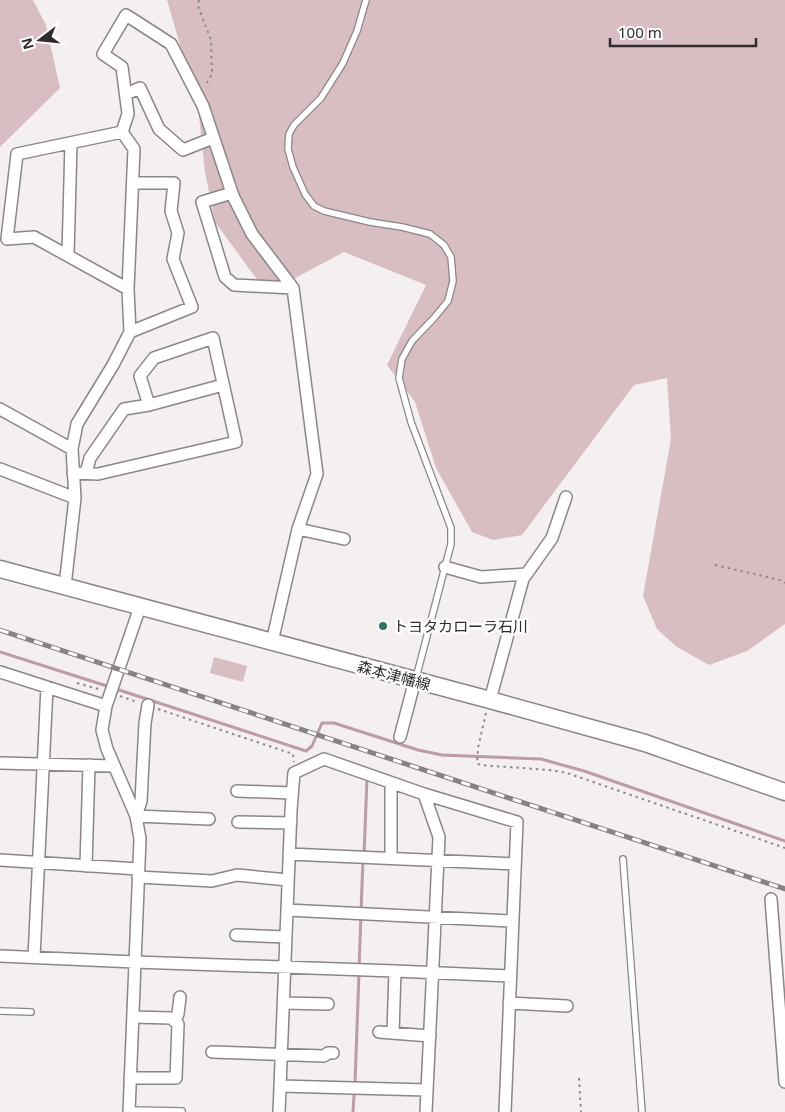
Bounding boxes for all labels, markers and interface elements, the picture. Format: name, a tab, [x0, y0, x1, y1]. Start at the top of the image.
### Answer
north arrow	[15, 15, 65, 65]
scale bar	[610, 15, 756, 47]
text: 100 m	[618, 22, 662, 42]
text: N	[16, 36, 38, 52]
place label: トヨタカローラ石川	[393, 616, 528, 636]
marker: トヨタカローラ石川	[377, 620, 389, 632]
street label: 森本津幡線	[355, 656, 433, 694]

